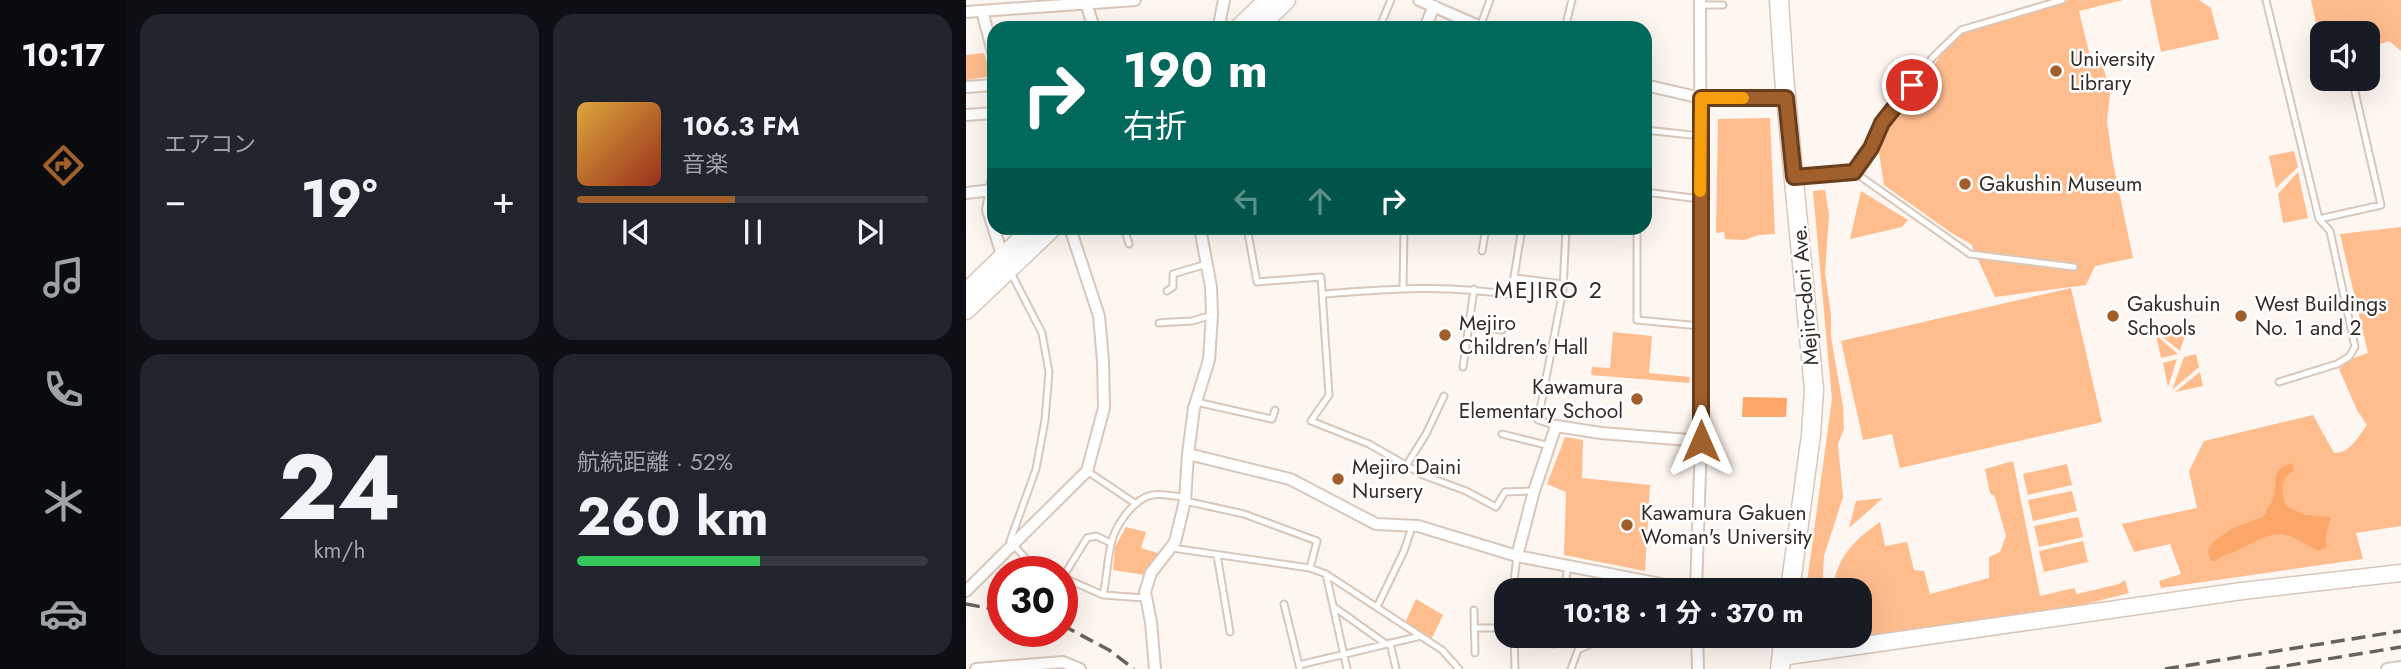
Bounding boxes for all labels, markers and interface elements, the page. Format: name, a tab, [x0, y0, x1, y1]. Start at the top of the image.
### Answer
map controls	[2310, 21, 2380, 91]
button: sound	[2310, 21, 2380, 91]
text: 10:17	[21, 32, 105, 78]
text: 190 m	[1123, 35, 1268, 105]
place label: University Library	[2070, 44, 2156, 98]
icon: right	[1008, 49, 1099, 140]
pin	[1882, 55, 1942, 115]
marker: University Library	[2048, 63, 2064, 79]
icon: arrive	[1893, 66, 1931, 104]
text: 右折	[1123, 103, 1187, 149]
text: 106.3 FM	[682, 107, 800, 145]
text: エアコン	[164, 127, 256, 161]
icon: directions	[39, 141, 88, 190]
text: 音楽	[682, 147, 728, 181]
text: 19°	[301, 161, 377, 237]
place label: Gakushin Museum	[1979, 169, 2142, 199]
text: −	[164, 172, 186, 227]
text: +	[492, 172, 515, 227]
marker: Gakushin Museum	[1957, 176, 1973, 192]
icon: left	[1228, 182, 1266, 220]
icon: ahead	[1301, 182, 1339, 220]
icon: right	[1374, 182, 1412, 220]
icon: previous	[617, 213, 655, 251]
icon: pause	[734, 213, 772, 251]
icon: next	[851, 213, 889, 251]
street label: Mejiro-dori Ave.	[1784, 223, 1826, 367]
icon: music	[39, 253, 88, 302]
district label: MEJIRO 2	[1494, 273, 1604, 307]
place label: Gakushuin Schools	[2127, 289, 2220, 343]
place label: West Buildings No. 1 and 2	[2255, 289, 2387, 343]
place label: Mejiro Children's Hall	[1459, 308, 1588, 362]
marker: Gakushuin Schools	[2105, 308, 2121, 324]
marker: West Buildings No. 1 and 2	[2233, 308, 2249, 324]
marker: Mejiro Children's Hall	[1437, 327, 1453, 343]
icon: phone	[39, 365, 88, 414]
place label: Kawamura Elementary School	[1459, 372, 1623, 426]
marker: Kawamura Elementary School	[1629, 391, 1645, 407]
position arrow	[1664, 404, 1738, 478]
text: 24	[278, 422, 401, 553]
text: 航続距離 · 52%	[577, 445, 733, 479]
place label: Mejiro Daini Nursery	[1352, 452, 1462, 506]
marker: Mejiro Daini Nursery	[1330, 471, 1346, 487]
icon: climate	[39, 477, 88, 526]
text: 260 km	[577, 479, 769, 555]
place label: Kawamura Gakuen Woman's University	[1641, 498, 1813, 552]
marker: Kawamura Gakuen Woman's University	[1619, 517, 1635, 533]
text: km/h	[314, 533, 365, 567]
speed limit sign: 30	[987, 556, 1078, 647]
icon: car	[39, 589, 88, 638]
text: 10:18 · 1 分 · 370 m	[1562, 594, 1804, 632]

